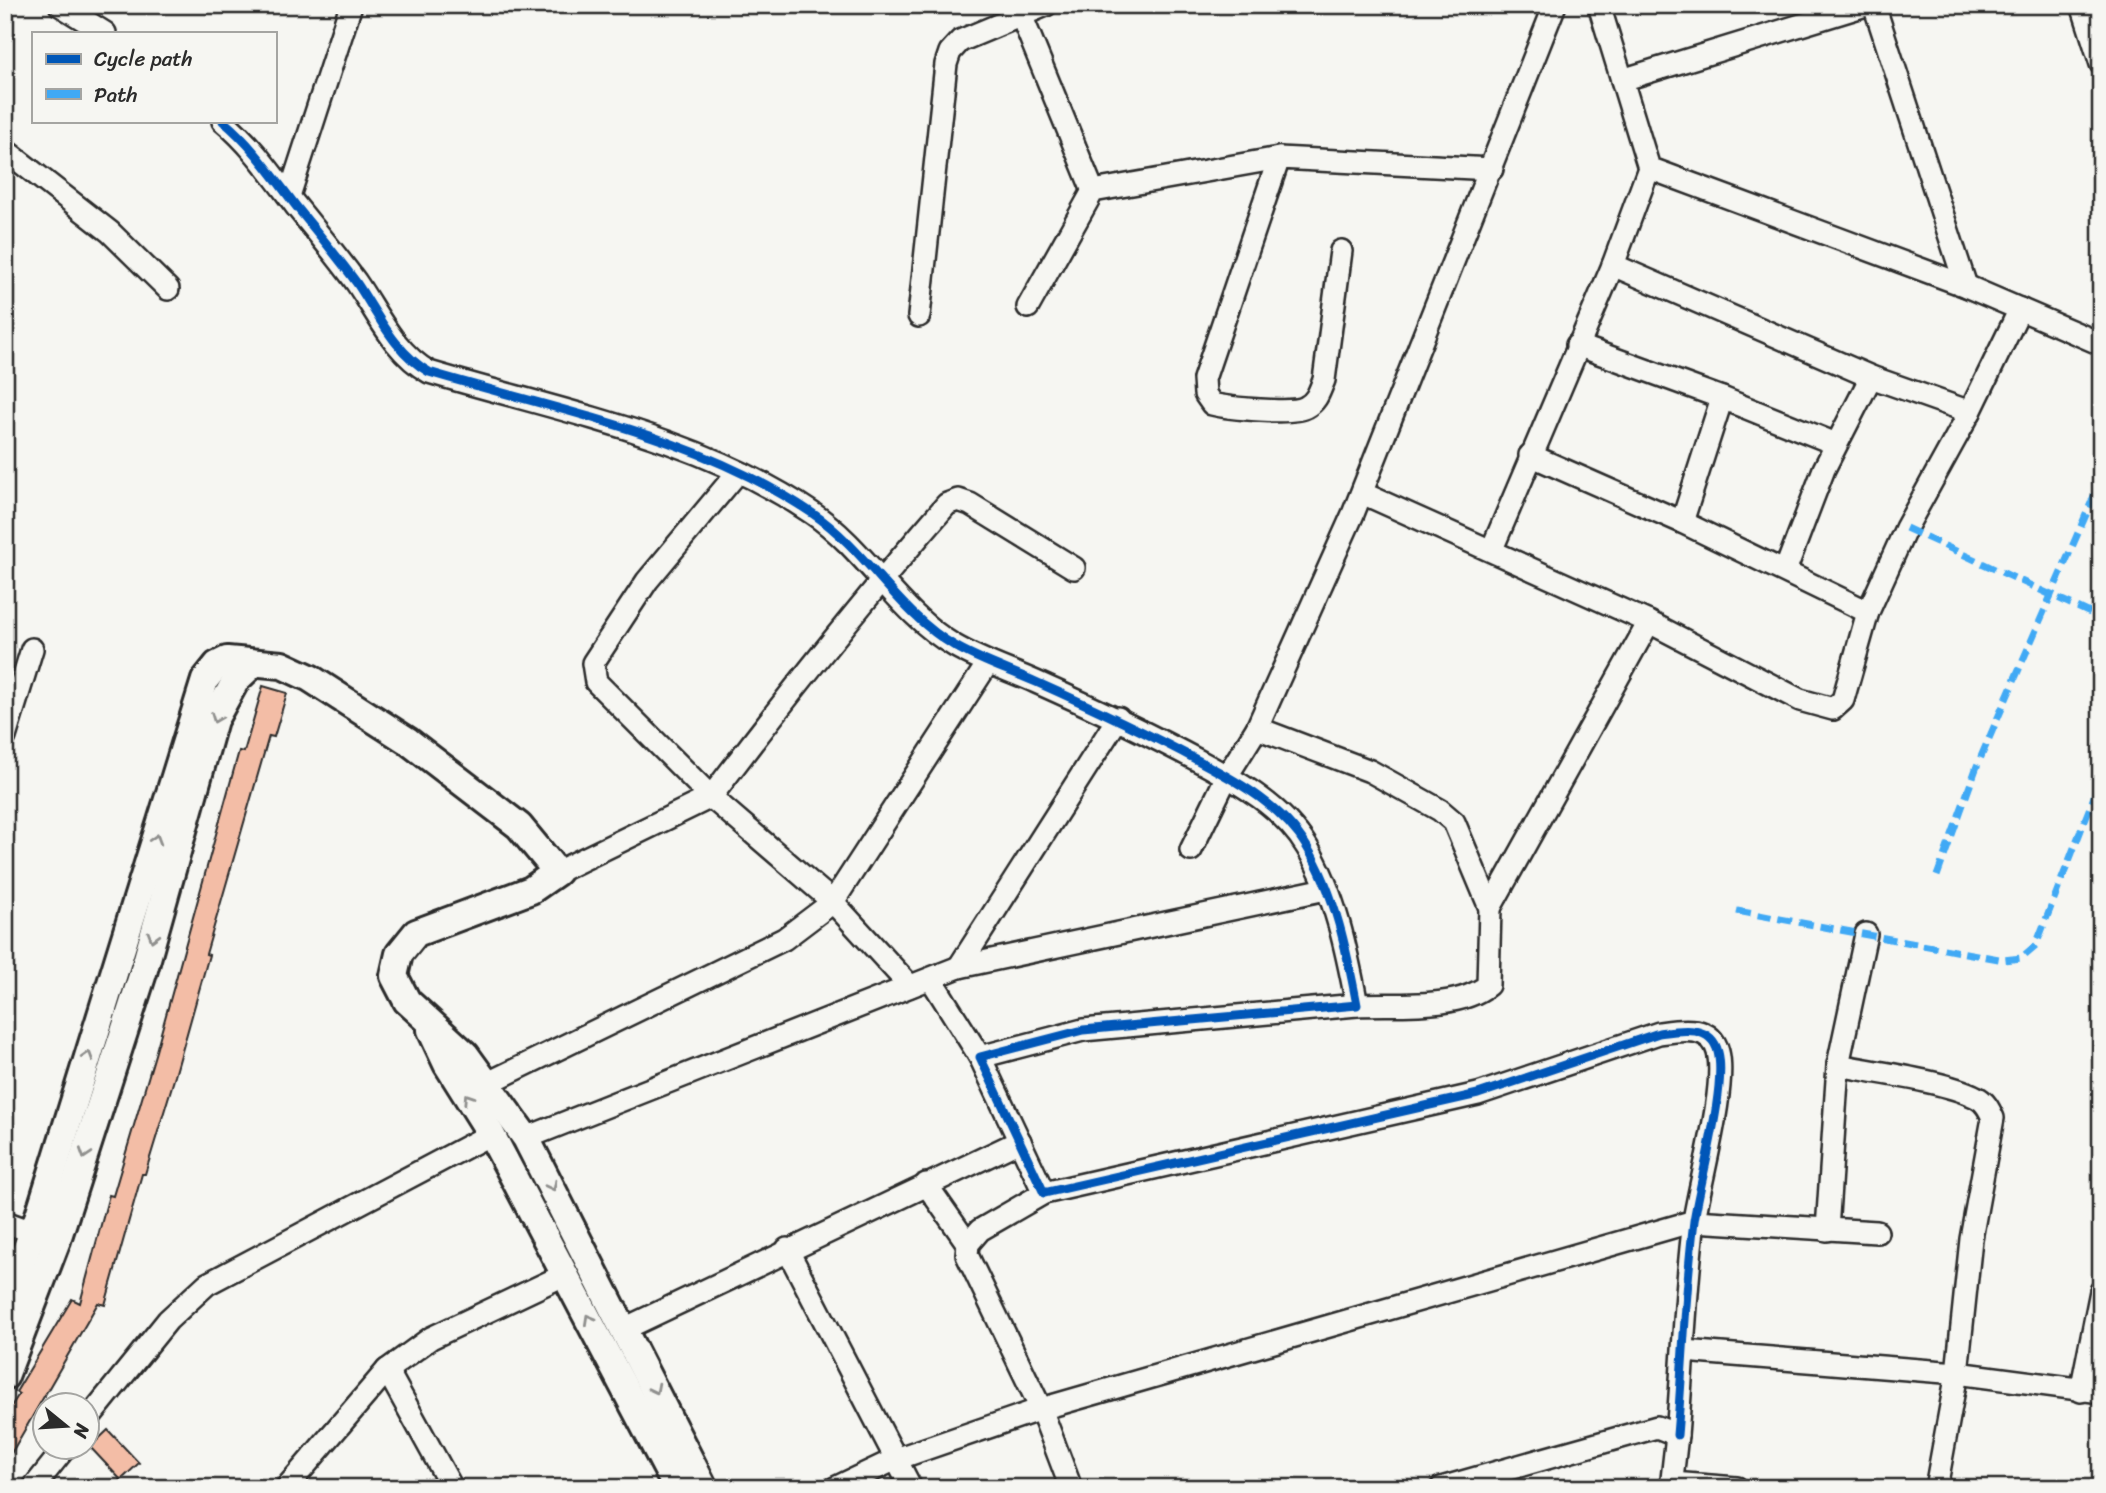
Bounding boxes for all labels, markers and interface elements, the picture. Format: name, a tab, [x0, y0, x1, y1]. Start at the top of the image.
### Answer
legend	[32, 32, 276, 122]
text: Cycle path	[94, 40, 193, 78]
text: Path	[94, 76, 137, 114]
one-way arrow	[210, 711, 224, 723]
one-way arrow	[147, 833, 162, 845]
one-way arrow	[147, 930, 162, 942]
one-way arrow	[80, 1050, 94, 1063]
one-way arrow	[464, 1092, 477, 1105]
one-way arrow	[79, 1147, 93, 1159]
one-way arrow	[543, 1179, 557, 1191]
one-way arrow	[584, 1313, 597, 1326]
one-way arrow	[646, 1382, 660, 1394]
north arrow	[32, 1392, 102, 1462]
text: N	[64, 1419, 100, 1443]

